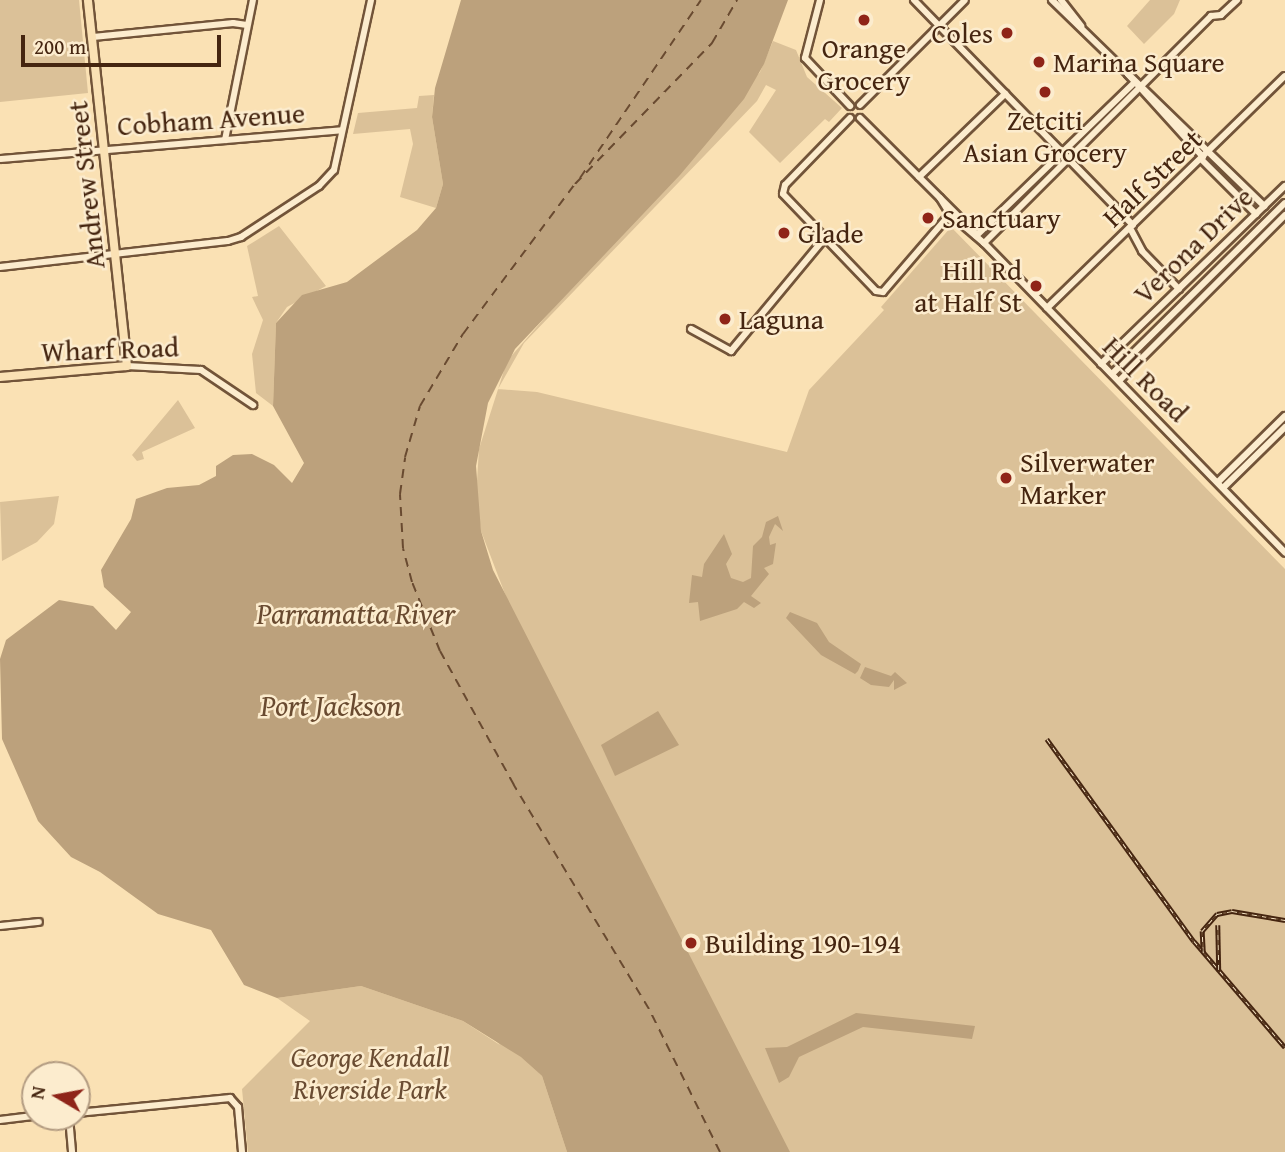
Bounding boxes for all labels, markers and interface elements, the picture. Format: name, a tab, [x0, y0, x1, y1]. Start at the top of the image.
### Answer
marker: Orange Grocery	[856, 12, 872, 28]
place label: Coles	[931, 16, 993, 50]
scale bar	[24, 21, 224, 65]
marker: Coles	[999, 25, 1015, 41]
text: 200 m	[34, 31, 86, 62]
place label: Orange Grocery	[818, 31, 910, 97]
place label: Marina Square	[1053, 45, 1225, 79]
marker: Marina Square	[1031, 54, 1047, 70]
marker: Zetciti Asian Grocery	[1037, 84, 1053, 100]
street label: Cobham Avenue	[116, 96, 306, 142]
street label: Andrew Street	[60, 99, 112, 271]
place label: Zetciti Asian Grocery	[963, 103, 1127, 169]
street label: Half Street	[1095, 122, 1209, 234]
street label: Verona Drive	[1126, 180, 1260, 310]
place label: Sanctuary	[942, 201, 1061, 235]
marker: Sanctuary	[920, 210, 936, 226]
place label: Glade	[798, 216, 864, 250]
marker: Glade	[776, 225, 792, 241]
place label: Hill Rd at Half St	[914, 253, 1022, 319]
marker: Hill Rd at Half St	[1028, 278, 1044, 294]
place label: Laguna	[739, 302, 824, 336]
marker: Laguna	[717, 311, 733, 327]
street label: Hill Road	[1096, 329, 1196, 429]
street label: Wharf Road	[40, 330, 180, 368]
place label: Silverwater Marker	[1020, 445, 1155, 511]
marker: Silverwater Marker	[998, 470, 1014, 486]
water label: Parramatta River	[257, 595, 455, 631]
water label: Port Jackson	[261, 687, 401, 723]
place label: Building 190-194	[705, 926, 901, 960]
marker: Building 190-194	[683, 935, 699, 951]
park label: George Kendall Riverside Park	[291, 1040, 449, 1106]
north arrow	[21, 1061, 91, 1131]
text: N	[22, 1084, 52, 1101]

